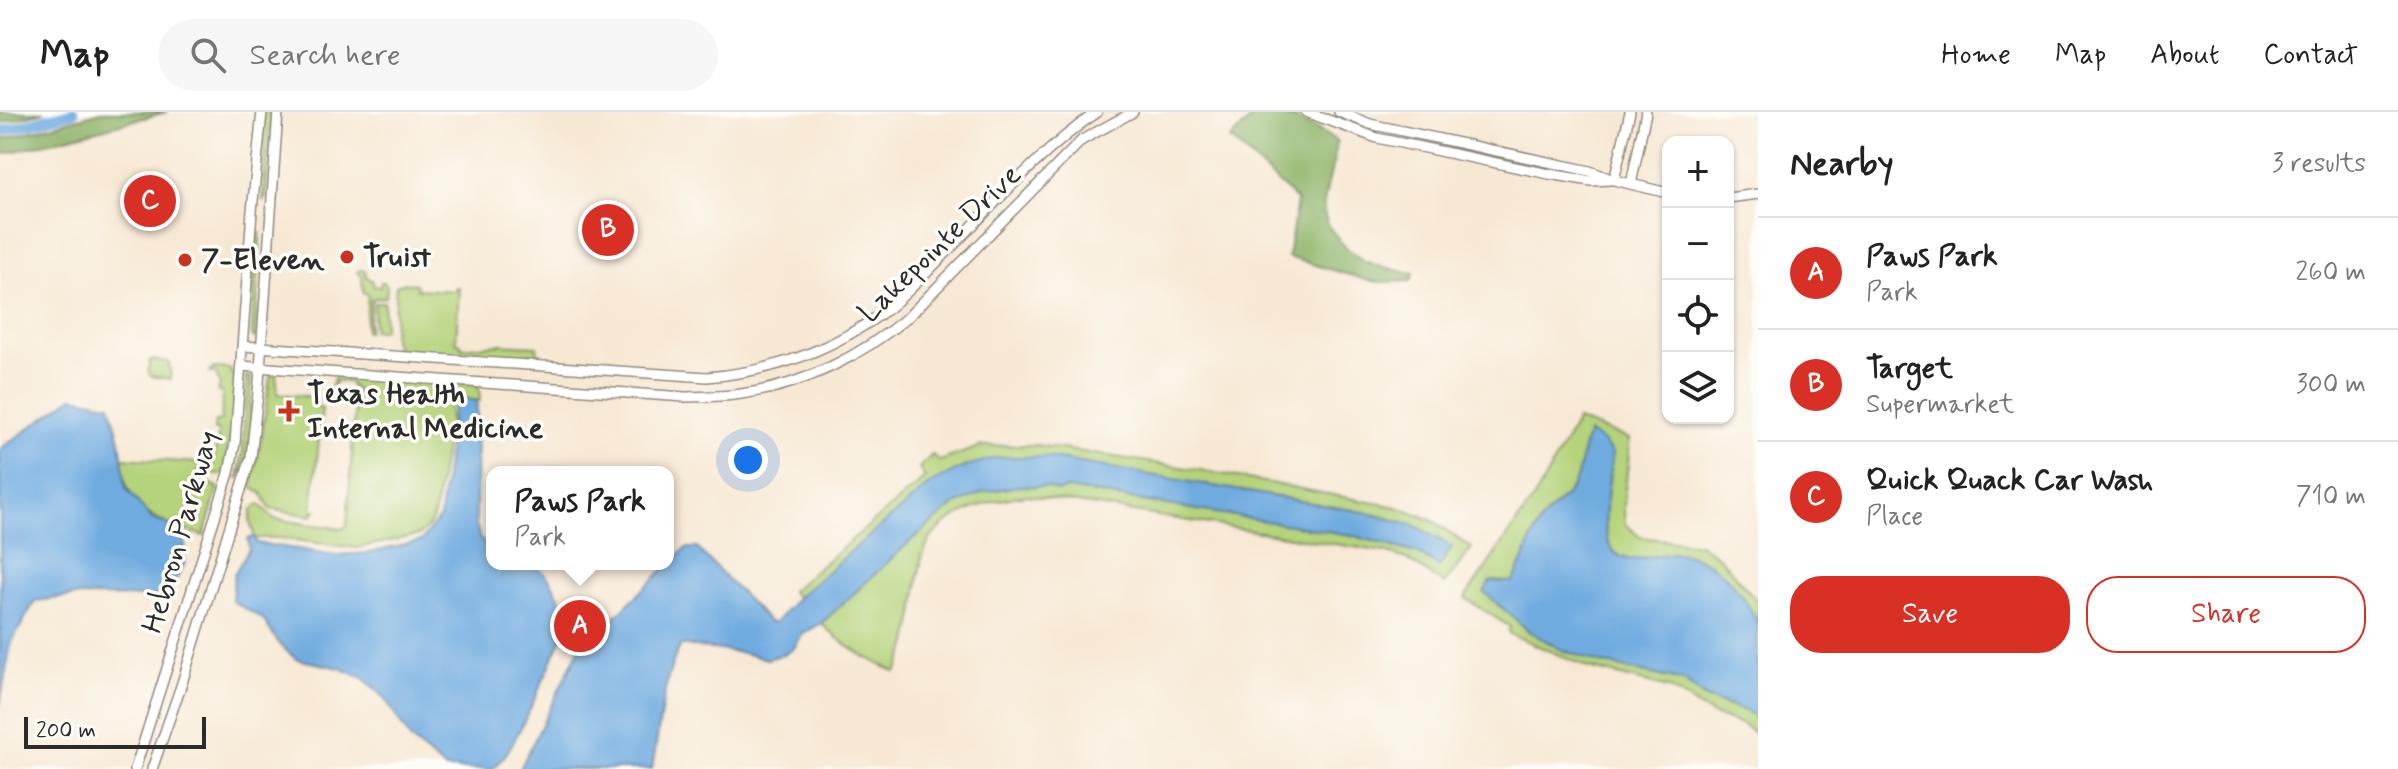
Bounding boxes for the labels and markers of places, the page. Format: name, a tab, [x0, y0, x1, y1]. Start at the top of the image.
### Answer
pin: C	[124, 171, 176, 231]
pin: B	[582, 200, 634, 260]
place label: Truist	[363, 238, 431, 277]
place label: 7-Eleven	[201, 241, 325, 280]
marker: Truist	[338, 248, 356, 266]
marker: 7-Eleven	[176, 251, 194, 269]
place label: Texas Health Internal Medicine	[307, 375, 544, 448]
marker: Texas Health Internal Medicine	[278, 400, 300, 422]
pin: A	[554, 596, 606, 656]

